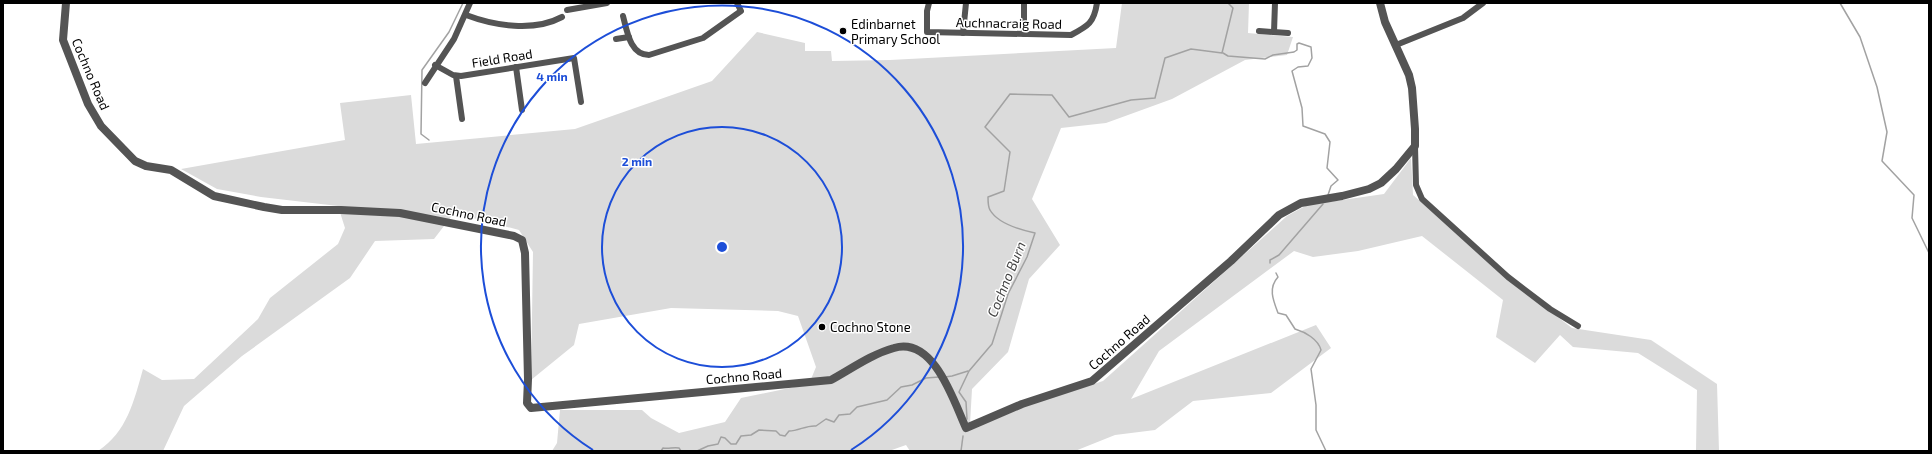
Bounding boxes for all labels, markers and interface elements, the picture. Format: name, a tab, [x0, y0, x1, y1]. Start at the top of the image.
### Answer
street label: Auchnacraig Road	[956, 14, 1062, 32]
place label: Edinbarnet Primary School	[851, 16, 940, 47]
marker: Edinbarnet Primary School	[838, 26, 848, 36]
street label: Cochno Road	[69, 36, 113, 112]
street label: Field Road	[470, 45, 534, 71]
text: 4 min	[536, 69, 568, 83]
text: 2 min	[622, 154, 652, 168]
street label: Cochno Road	[430, 198, 508, 230]
water label: Cochno Burn	[983, 239, 1029, 319]
centre of rings	[715, 240, 729, 254]
street label: Cochno Road	[1085, 311, 1153, 373]
place label: Cochno Stone	[830, 319, 911, 335]
marker: Cochno Stone	[817, 322, 827, 332]
street label: Cochno Road	[705, 365, 783, 387]

